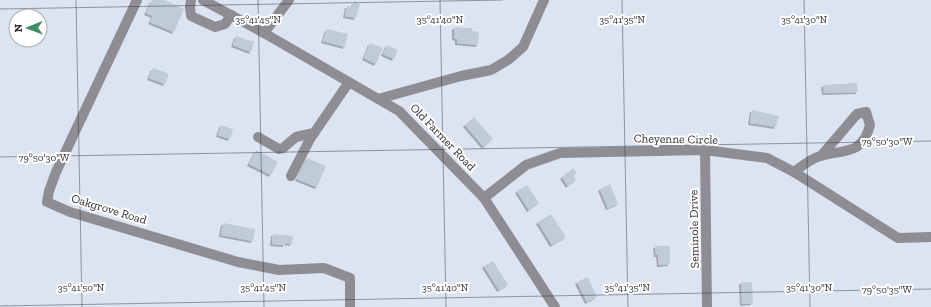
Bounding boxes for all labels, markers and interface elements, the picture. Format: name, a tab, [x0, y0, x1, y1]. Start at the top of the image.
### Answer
north arrow	[8, 8, 48, 48]
text: 35°41'45"N	[235, 14, 281, 26]
text: 35°41'40"N	[417, 14, 464, 26]
text: 35°41'35"N	[599, 14, 645, 26]
text: 35°41'30"N	[781, 14, 828, 26]
text: N	[12, 23, 25, 32]
street label: Old Farmer Road	[407, 101, 479, 174]
street label: Cheyenne Circle	[634, 131, 719, 147]
text: 79°50'30"W	[862, 136, 913, 148]
text: 79°50'30"W	[19, 152, 70, 164]
street label: Seminole Drive	[686, 189, 702, 268]
street label: Oakgrove Road	[70, 191, 149, 227]
text: 35°41'50"N	[58, 282, 105, 294]
text: 35°41'45"N	[240, 282, 286, 294]
text: 35°41'40"N	[422, 282, 469, 294]
text: 35°41'35"N	[604, 282, 650, 294]
text: 35°41'30"N	[786, 282, 833, 294]
text: 79°50'35"W	[862, 284, 913, 296]

